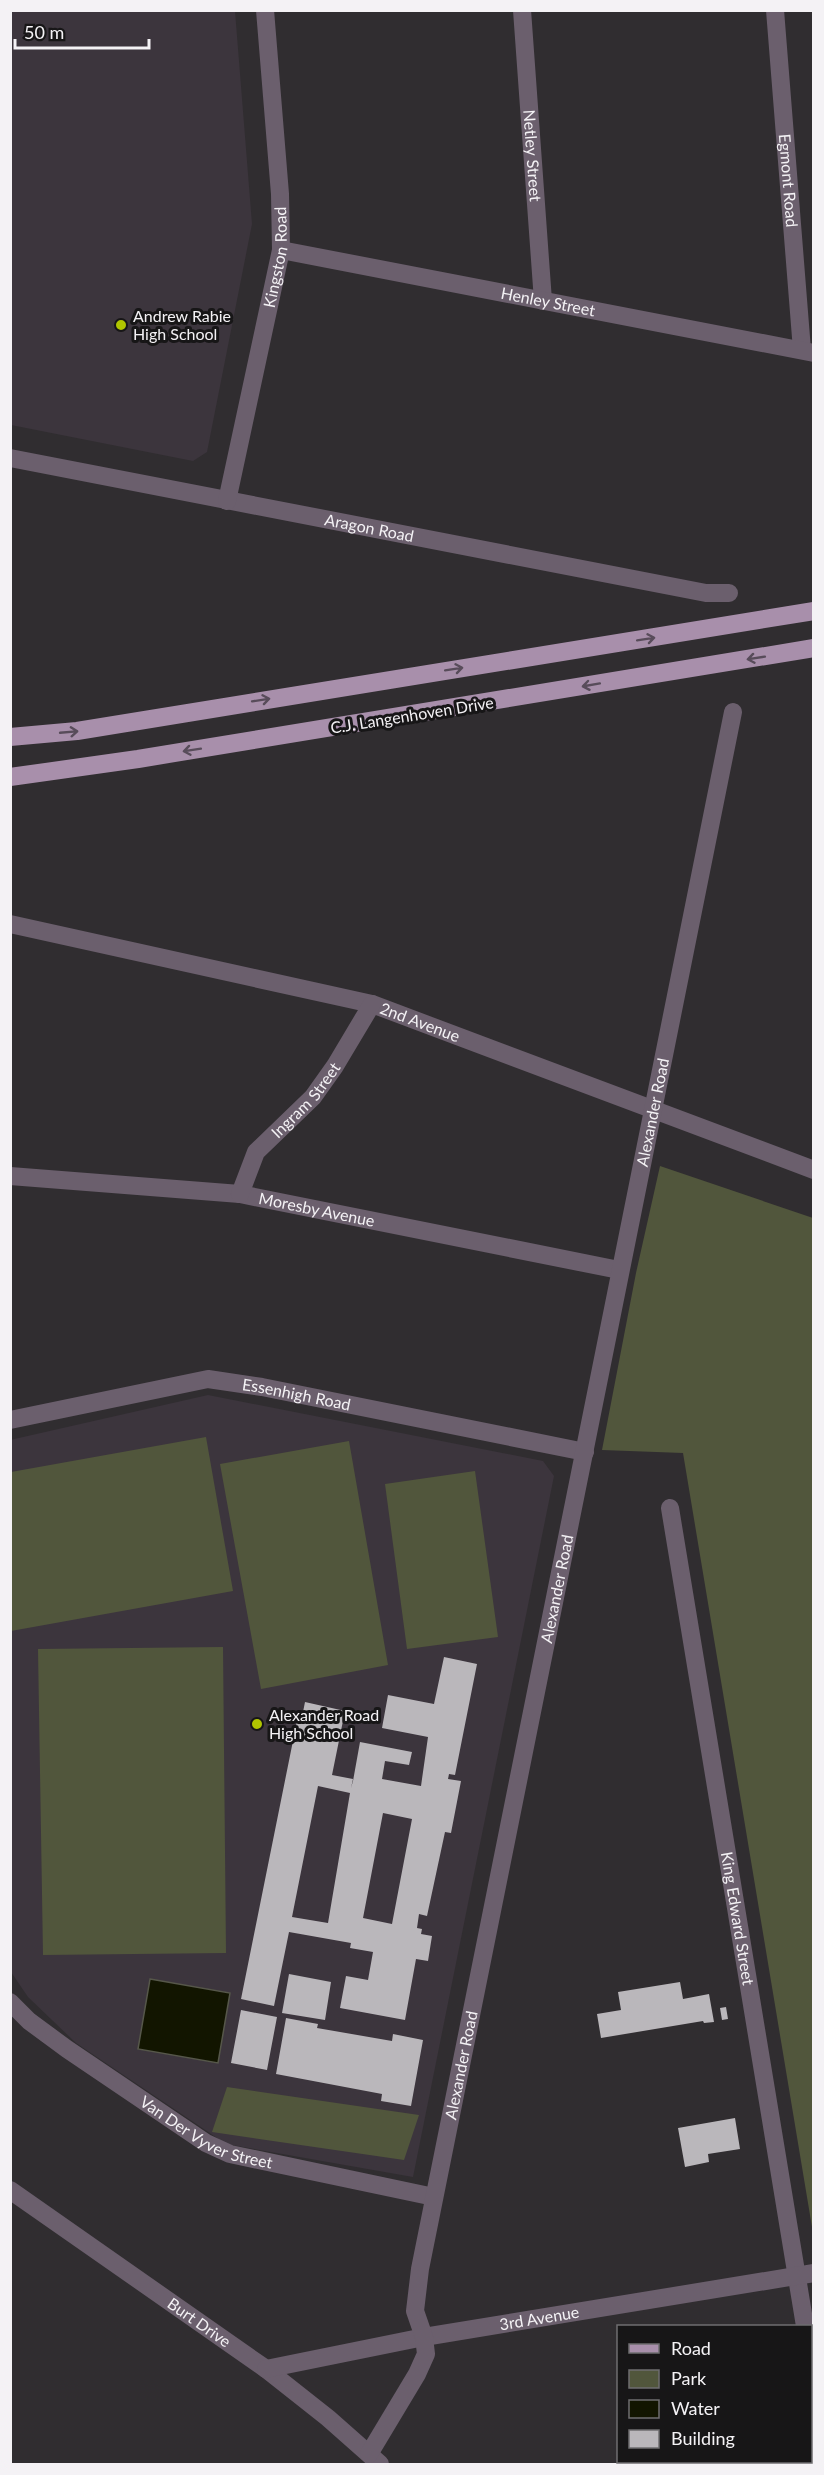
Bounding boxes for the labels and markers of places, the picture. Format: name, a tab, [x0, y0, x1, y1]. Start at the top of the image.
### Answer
place label: Andrew Rabie High School	[133, 306, 231, 343]
marker: Andrew Rabie High School	[114, 318, 128, 332]
place label: Alexander Road High School	[269, 1705, 379, 1742]
marker: Alexander Road High School	[250, 1717, 264, 1731]

